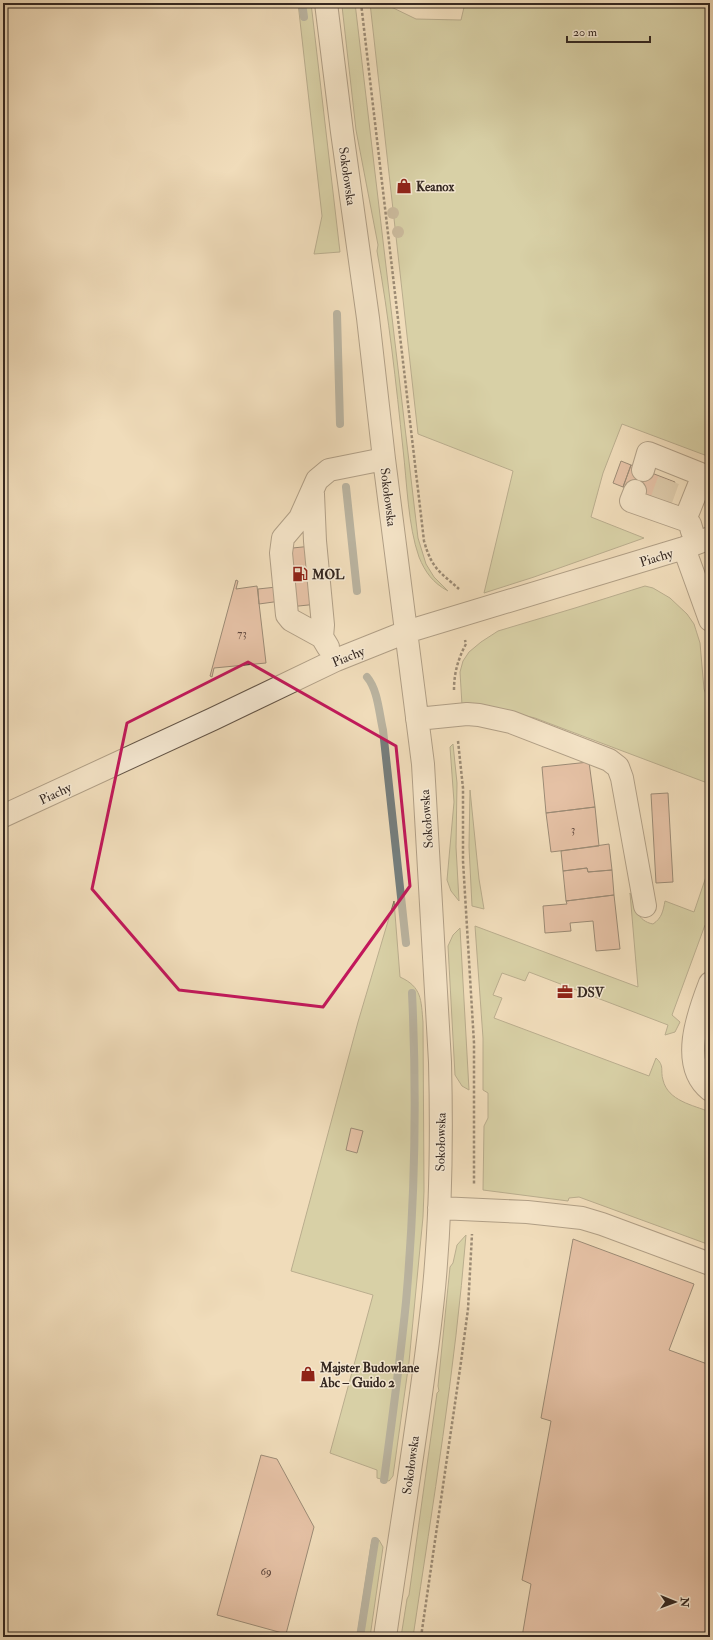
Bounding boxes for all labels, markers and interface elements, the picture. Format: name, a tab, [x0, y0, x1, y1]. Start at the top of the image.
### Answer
scale bar	[567, 18, 650, 44]
text: 20 m	[573, 25, 598, 40]
street label: Sokołowska	[335, 146, 359, 207]
shop icon: Keanox	[395, 177, 413, 195]
place label: Keanox	[416, 179, 455, 195]
street label: Sokołowska	[376, 467, 400, 528]
street label: Piachy	[638, 545, 675, 572]
fuel station icon: MOL	[291, 565, 309, 583]
place label: MOL	[311, 567, 345, 583]
house number: 73	[237, 627, 247, 640]
street label: Piachy	[330, 643, 368, 672]
street label: Piachy	[37, 779, 75, 809]
street label: Sokołowska	[417, 788, 437, 849]
house number: 3	[571, 823, 575, 836]
office icon: DSV	[556, 983, 574, 1001]
place label: DSV	[577, 985, 605, 1001]
street label: Sokołowska	[432, 1112, 450, 1172]
place label: Majster Budowlane Abc – Guido 2	[319, 1360, 420, 1391]
shop icon: Majster Budowlane Abc – Guido 2	[299, 1365, 317, 1383]
street label: Sokołowska	[399, 1434, 423, 1495]
house number: 69	[260, 1565, 272, 1578]
north arrow	[655, 1582, 695, 1622]
text: N	[678, 1596, 691, 1608]

